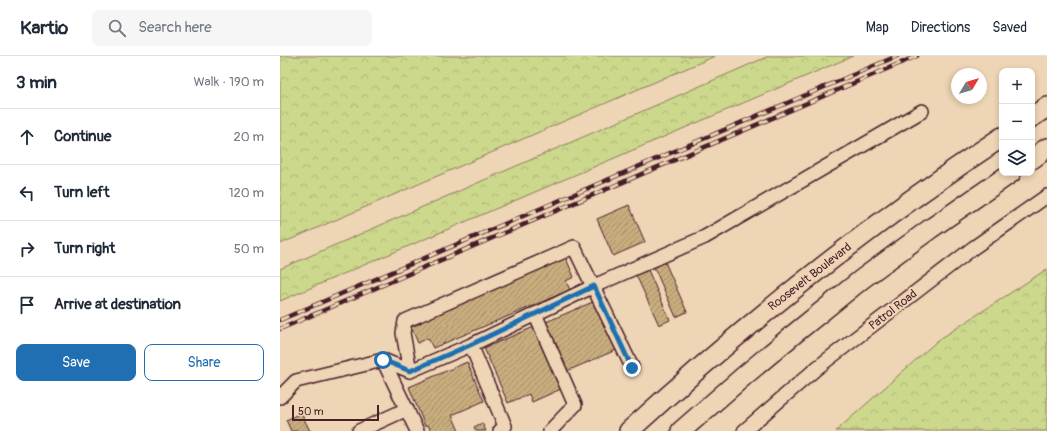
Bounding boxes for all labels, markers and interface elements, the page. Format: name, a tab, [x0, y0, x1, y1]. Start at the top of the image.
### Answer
search box	[92, 10, 372, 46]
text: Kartio	[20, 16, 68, 40]
icon: search	[106, 17, 128, 39]
text: Search here	[138, 18, 212, 37]
text: Map	[866, 19, 889, 36]
text: Directions	[911, 19, 970, 36]
text: Saved	[992, 19, 1027, 36]
north arrow	[951, 68, 987, 104]
map controls	[999, 68, 1035, 176]
button: +	[999, 68, 1035, 104]
text: 3 min	[16, 72, 57, 93]
text: Walk · 190 m	[193, 74, 264, 90]
button: −	[999, 104, 1035, 140]
icon: ahead	[16, 126, 38, 148]
text: Continue	[54, 127, 112, 146]
text: 20 m	[233, 129, 264, 145]
button: layers	[999, 140, 1035, 176]
icon: left	[16, 182, 38, 204]
text: Turn left	[54, 183, 110, 202]
text: 120 m	[228, 185, 264, 201]
icon: right	[16, 238, 38, 260]
text: Turn right	[54, 239, 115, 258]
street label: Roosevelt Boulevard	[765, 240, 855, 314]
text: 50 m	[234, 241, 264, 257]
street label: Patrol Road	[866, 286, 920, 333]
icon: arrive	[16, 294, 38, 316]
text: Arrive at destination	[54, 295, 181, 314]
button: Save	[16, 344, 136, 381]
button: Share	[144, 344, 264, 381]
route start	[374, 351, 392, 369]
route end	[623, 359, 641, 377]
scale bar	[292, 403, 379, 422]
text: 50 m	[298, 405, 324, 418]

